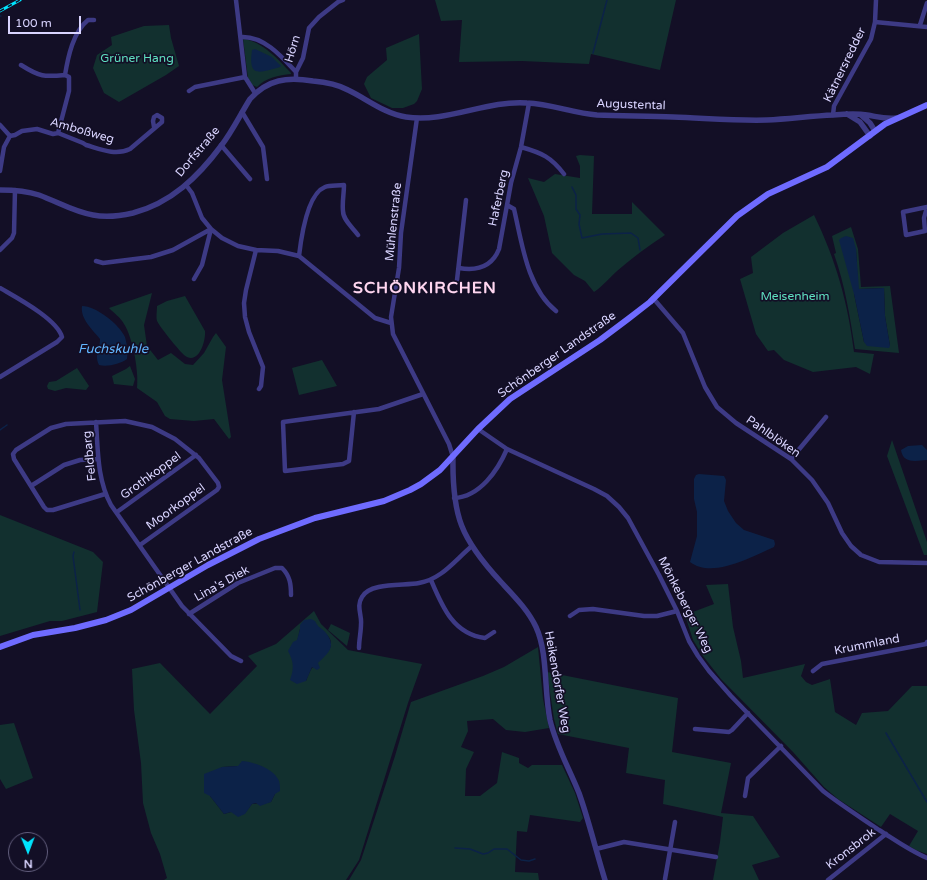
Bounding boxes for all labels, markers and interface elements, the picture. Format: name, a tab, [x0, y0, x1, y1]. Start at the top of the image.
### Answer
scale bar	[10, 8, 83, 34]
text: 100 m	[15, 16, 52, 30]
street label: Kätnersredder	[821, 25, 869, 105]
street label: Hörn	[282, 33, 304, 65]
park label: Grüner Hang	[100, 52, 174, 66]
street label: Augustental	[596, 97, 666, 113]
street label: Amboßweg	[48, 115, 116, 147]
street label: Dorfstraße	[173, 124, 223, 180]
street label: Haferberg	[486, 168, 512, 228]
street label: Mühlenstraße	[383, 182, 405, 262]
district label: SCHÖNKIRCHEN	[353, 279, 497, 299]
park label: Meisenheim	[760, 290, 830, 304]
street label: Schönberger Landstraße	[495, 309, 619, 401]
water label: Fuchskuhle	[78, 342, 148, 358]
street label: Pahlblöken	[743, 413, 803, 461]
street label: Feldbarg	[80, 430, 100, 482]
street label: Grothkoppel	[118, 449, 184, 503]
street label: Moorkoppel	[144, 481, 208, 533]
street label: Schönberger Landstraße	[125, 525, 255, 605]
street label: Mönkeberger Weg	[655, 554, 715, 656]
street label: Lina's Diek	[192, 563, 252, 605]
street label: Heikendorfer Weg	[541, 630, 573, 734]
street label: Krummland	[833, 632, 901, 658]
street label: Kronsbrok	[823, 825, 879, 873]
north arrow	[8, 832, 48, 872]
text: N	[24, 857, 33, 870]

